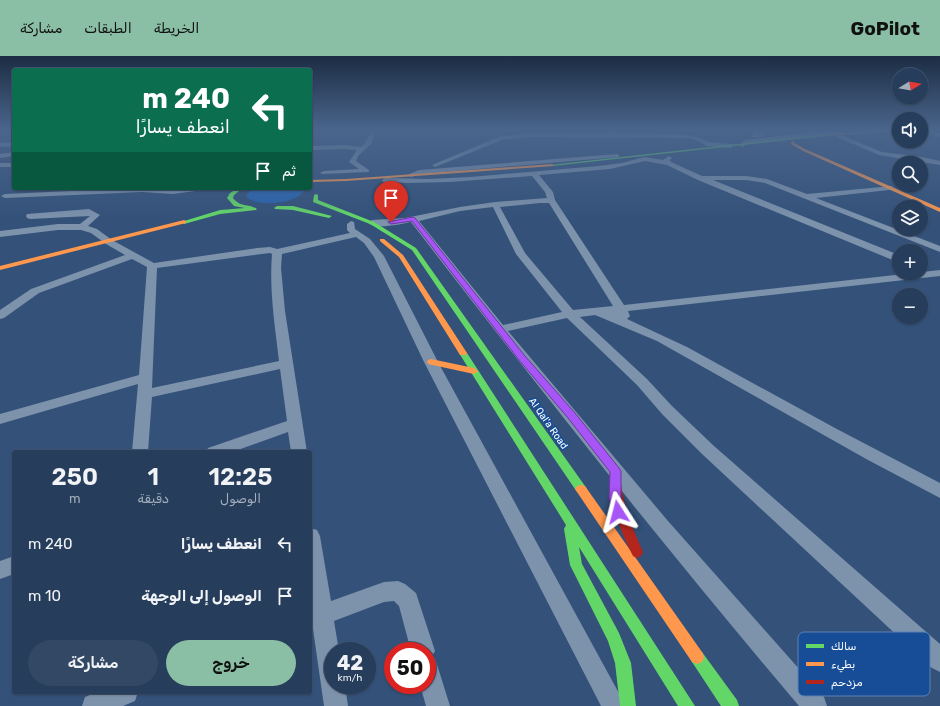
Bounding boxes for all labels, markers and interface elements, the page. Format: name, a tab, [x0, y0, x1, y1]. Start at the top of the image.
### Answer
text: GoPilot	[851, 17, 920, 40]
text: مشاركة	[20, 20, 62, 37]
text: الطبقات	[84, 20, 132, 37]
text: الخريطة	[154, 20, 199, 37]
north arrow	[892, 68, 928, 104]
map controls	[892, 68, 928, 324]
text: 240 m	[142, 82, 230, 115]
icon: left	[244, 84, 296, 136]
button: sound	[892, 112, 928, 148]
text: انعطف يسارًا	[136, 116, 230, 138]
button: search	[892, 156, 928, 192]
icon: arrive	[252, 160, 274, 182]
text: ثم	[282, 162, 296, 180]
pin	[374, 181, 408, 222]
icon: arrive	[380, 187, 402, 209]
button: layers	[892, 200, 928, 236]
button: +	[892, 244, 928, 280]
button: −	[892, 288, 928, 324]
street label: Al Qal'a Road	[526, 396, 570, 452]
text: 250	[52, 463, 98, 491]
text: 1	[148, 463, 159, 491]
text: 12:25	[209, 463, 272, 491]
text: m	[69, 491, 81, 506]
text: دقيقة	[138, 491, 169, 506]
text: الوصول	[220, 491, 261, 506]
position arrow	[597, 491, 639, 533]
icon: left	[274, 533, 296, 555]
text: 240 m	[28, 535, 73, 553]
text: انعطف يسارًا	[181, 535, 262, 553]
icon: arrive	[274, 585, 296, 607]
text: 10 m	[28, 587, 61, 605]
text: الوصول إلى الوجهة	[141, 587, 262, 605]
legend	[798, 632, 930, 696]
button: مشاركة	[28, 640, 158, 686]
button: خروج	[166, 640, 296, 686]
text: سالك	[831, 640, 856, 653]
speed limit sign: 50	[384, 642, 436, 694]
text: 42	[337, 651, 363, 675]
text: بطيء	[831, 658, 855, 673]
text: km/h	[338, 672, 362, 684]
text: مزدحم	[831, 676, 863, 690]

